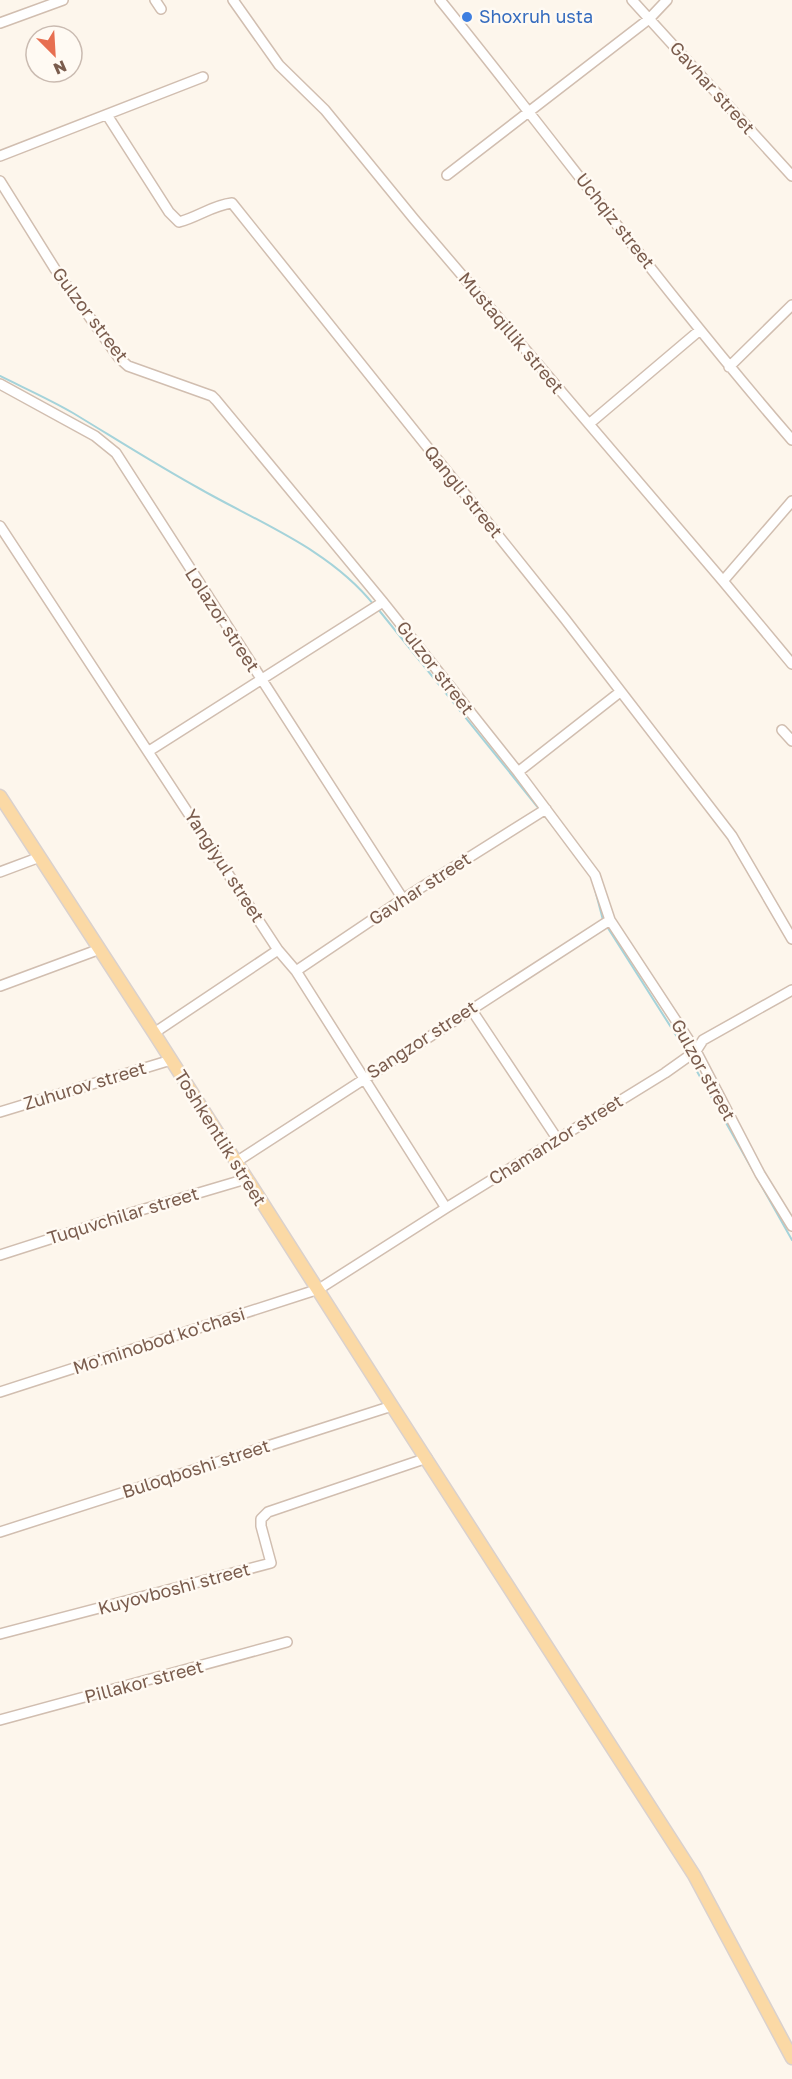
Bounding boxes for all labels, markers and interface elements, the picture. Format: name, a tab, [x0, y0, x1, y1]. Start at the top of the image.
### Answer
place label: Shoxruh usta	[479, 5, 593, 27]
marker: Shoxruh usta	[460, 10, 474, 24]
north arrow	[24, 24, 84, 84]
street label: Gavhar street	[665, 36, 760, 138]
text: N	[50, 56, 70, 79]
street label: Uchqiz street	[572, 168, 660, 273]
street label: Gulzor street	[48, 263, 133, 366]
street label: Mustaqillik street	[455, 267, 569, 398]
street label: Qangli street	[420, 441, 508, 542]
street label: Lolazor street	[181, 563, 265, 676]
street label: Gulzor street	[392, 616, 479, 719]
street label: Yangiyul street	[180, 805, 269, 926]
street label: Gavhar street	[364, 847, 475, 929]
street label: Sangzor street	[362, 995, 481, 1083]
street label: Gulzor street	[667, 1015, 741, 1124]
street label: Zuhurov street	[21, 1056, 149, 1114]
street label: Toshkentlik street	[170, 1065, 272, 1210]
street label: Chamanzor street	[484, 1089, 627, 1189]
street label: Tuquvchilar street	[44, 1182, 201, 1249]
street label: Mo'minobod ko'chasi	[70, 1302, 248, 1378]
street label: Buloqboshi street	[119, 1434, 272, 1502]
street label: Kuyovboshi street	[95, 1557, 252, 1619]
street label: Pillakor street	[82, 1655, 206, 1707]

